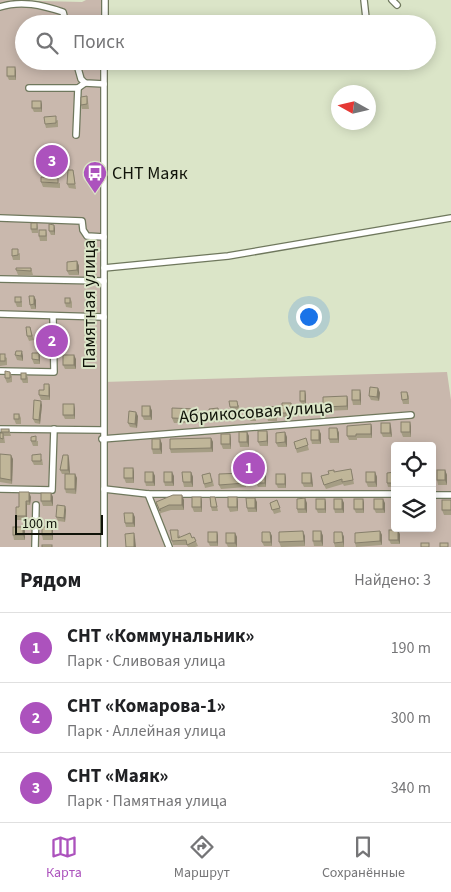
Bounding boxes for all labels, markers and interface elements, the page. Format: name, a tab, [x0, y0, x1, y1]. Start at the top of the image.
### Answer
search box	[15, 15, 436, 70]
icon: search	[33, 29, 61, 57]
text: Поиск	[73, 29, 124, 56]
north arrow	[331, 85, 376, 130]
pin: 3	[36, 142, 68, 180]
bus stop icon: СНТ Маяк	[82, 160, 108, 194]
place label: СНТ Маяк	[112, 161, 188, 186]
street label: Памятная улица	[77, 240, 102, 368]
your location	[296, 304, 322, 330]
pin: 2	[36, 322, 68, 360]
street label: Абрикосовая улица	[178, 394, 334, 430]
map controls	[391, 442, 436, 532]
button: locate	[391, 442, 436, 487]
pin: 1	[233, 449, 265, 487]
button: layers	[391, 487, 436, 532]
scale bar	[15, 512, 102, 535]
text: 100 m	[22, 514, 57, 534]
text: Рядом	[20, 565, 81, 595]
text: Найдено: 3	[354, 569, 431, 591]
text: СНТ «Коммунальник»	[67, 623, 254, 650]
text: 1	[32, 637, 40, 659]
text: 190 m	[391, 637, 431, 659]
text: Парк · Сливовая улица	[67, 650, 226, 672]
text: СНТ «Комарова-1»	[67, 693, 226, 720]
text: 2	[32, 707, 40, 729]
text: 300 m	[391, 707, 431, 729]
text: Парк · Аллейная улица	[67, 720, 226, 742]
text: СНТ «Маяк»	[67, 763, 168, 790]
text: 3	[32, 777, 40, 799]
text: 340 m	[391, 777, 431, 799]
text: Парк · Памятная улица	[67, 790, 227, 812]
tab: Карта	[46, 833, 82, 883]
tab: Маршрут	[174, 833, 230, 883]
tab: Сохранённые	[322, 833, 405, 883]

